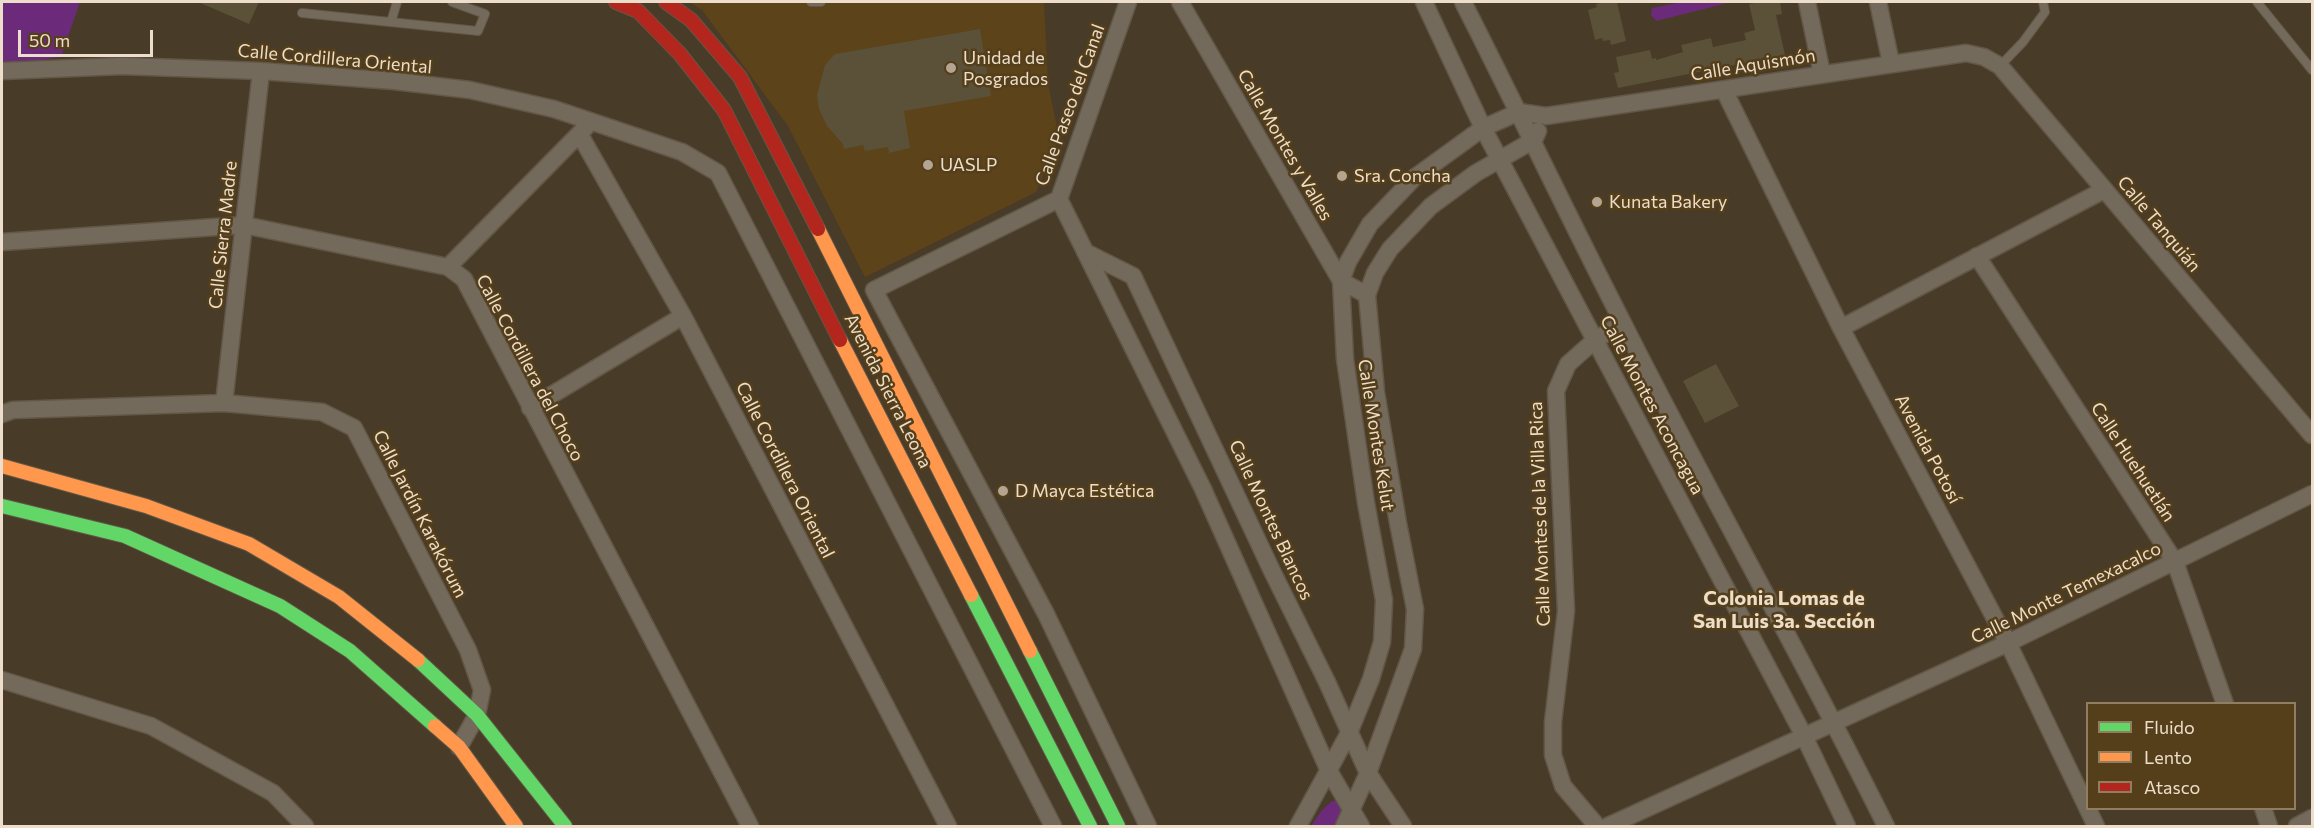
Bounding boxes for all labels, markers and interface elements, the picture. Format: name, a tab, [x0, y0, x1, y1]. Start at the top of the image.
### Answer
scale bar	[21, 18, 156, 56]
street label: Calle Paseo del Canal	[1031, 21, 1109, 189]
text: 50 m	[29, 29, 70, 51]
street label: Calle Cordillera Oriental	[237, 40, 433, 78]
street label: Calle Aquismón	[1689, 44, 1817, 86]
place label: Unidad de Posgrados	[963, 47, 1048, 90]
marker: Unidad de Posgrados	[944, 61, 958, 75]
street label: Calle Montes y Valles	[1233, 66, 1337, 224]
place label: UASLP	[940, 154, 997, 176]
marker: UASLP	[921, 158, 935, 172]
street label: Calle Sierra Madre	[204, 160, 242, 310]
place label: Sra. Concha	[1354, 165, 1451, 187]
marker: Sra. Concha	[1335, 169, 1349, 183]
street label: Calle Tanquián	[2113, 172, 2205, 276]
place label: Kunata Bakery	[1609, 191, 1727, 213]
marker: Kunata Bakery	[1590, 195, 1604, 209]
street label: Calle Cordillera del Choco	[472, 271, 588, 465]
street label: Avenida Sierra Leona	[840, 310, 936, 472]
street label: Calle Montes Aconcagua	[1596, 312, 1708, 498]
street label: Calle Montes Kelut	[1353, 358, 1399, 512]
street label: Calle Cordillera Oriental	[731, 378, 839, 562]
street label: Avenida Potosí	[1890, 391, 1966, 507]
street label: Calle Huehuetlán	[2086, 398, 2180, 526]
street label: Calle Montes de la Villa Rica	[1525, 401, 1555, 627]
street label: Calle Jardín Karakórum	[368, 427, 472, 601]
street label: Calle Montes Blancos	[1224, 437, 1318, 603]
place label: D Mayca Estética	[1015, 480, 1154, 502]
marker: D Mayca Estética	[996, 484, 1010, 498]
street label: Calle Monte Temexacalco	[1967, 538, 2165, 648]
district label: Colonia Lomas de San Luis 3a. Sección	[1693, 586, 1875, 633]
legend	[2086, 702, 2296, 810]
text: Fluido	[2144, 716, 2195, 738]
text: Lento	[2144, 746, 2192, 768]
text: Atasco	[2144, 776, 2200, 798]

